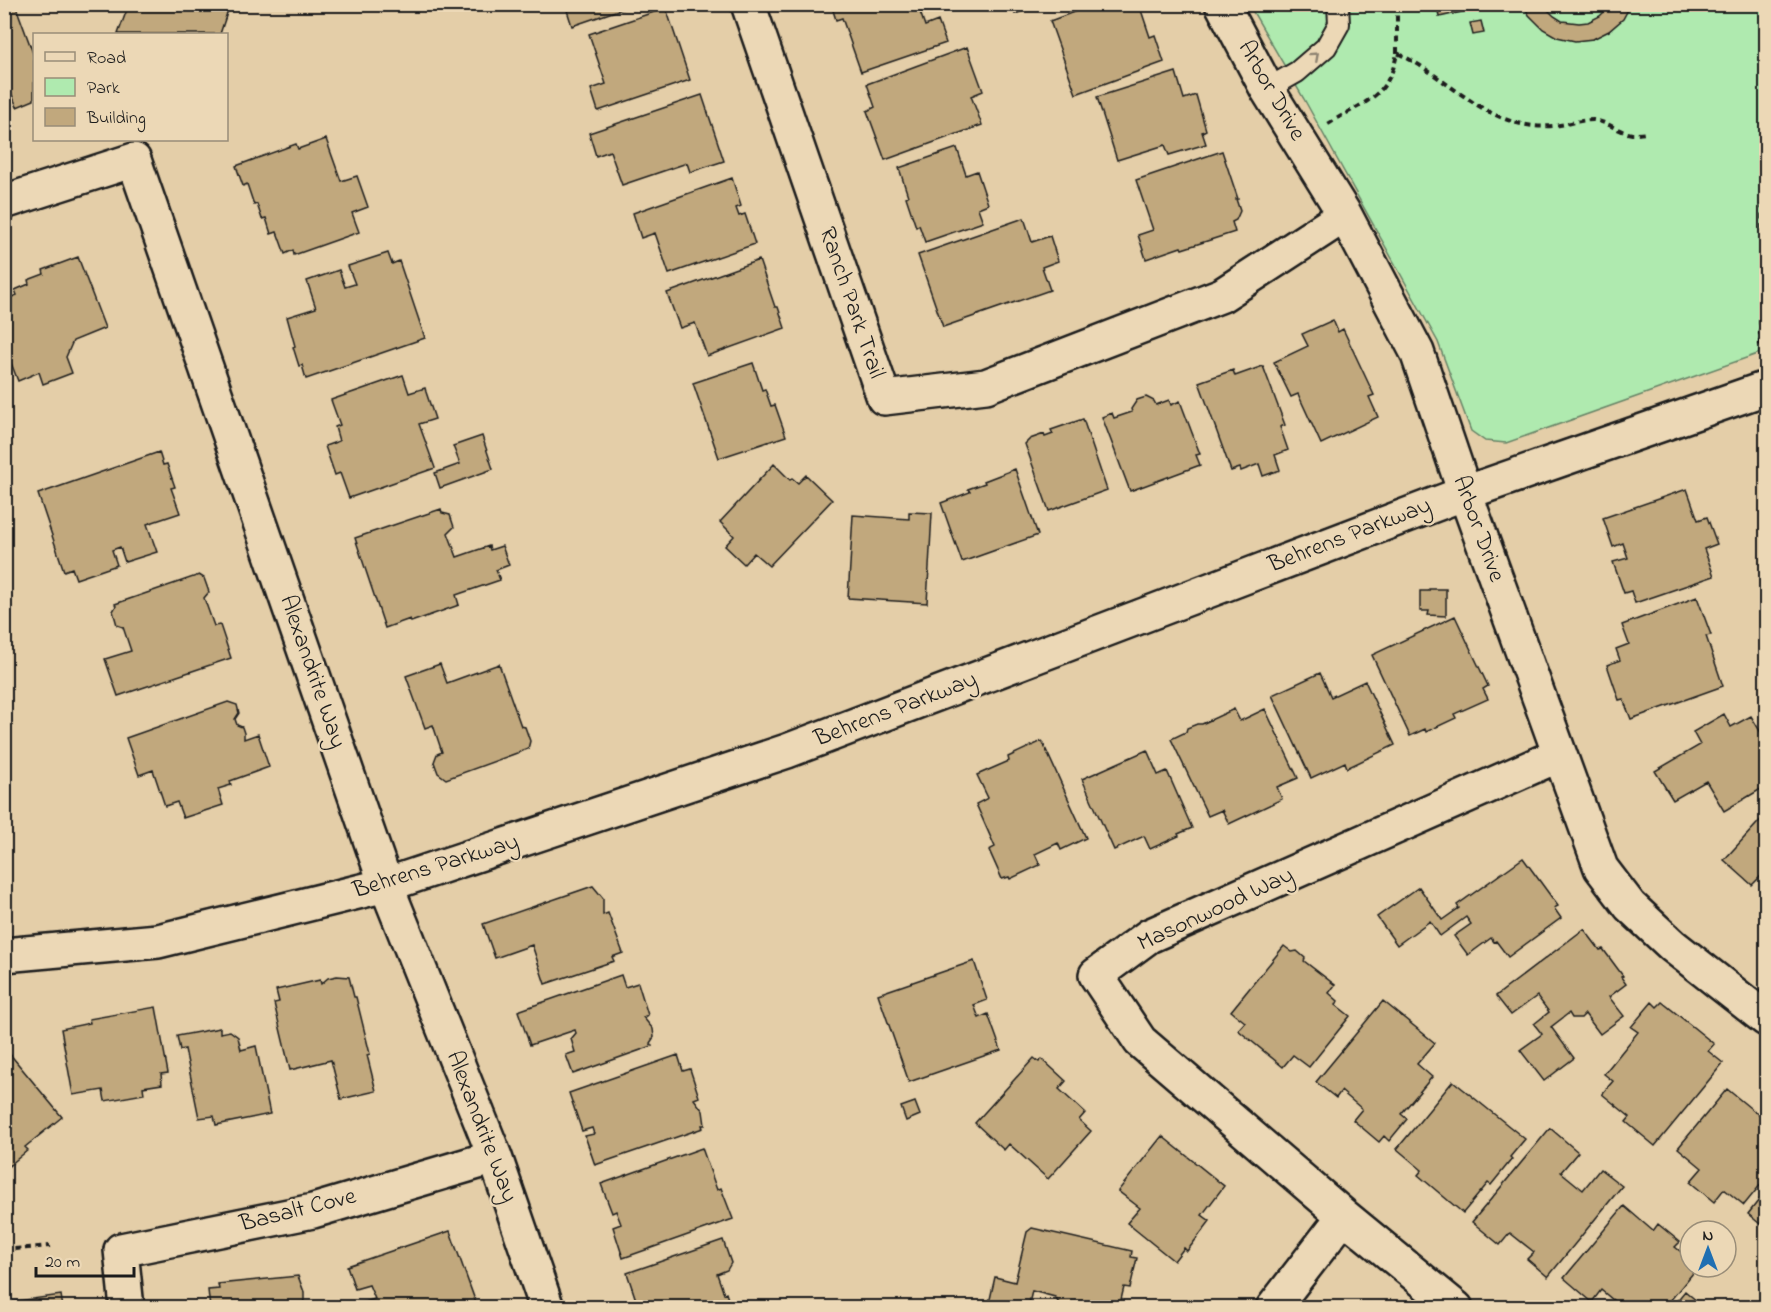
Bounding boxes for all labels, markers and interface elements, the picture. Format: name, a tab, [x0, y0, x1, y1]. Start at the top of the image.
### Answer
legend	[33, 33, 228, 141]
street label: Arbor Drive	[1228, 34, 1314, 148]
text: Road	[87, 46, 126, 72]
one-way arrow	[1308, 52, 1319, 63]
text: Park	[87, 76, 120, 102]
text: Building	[86, 106, 146, 133]
street label: Ranch Park Trail	[809, 223, 893, 383]
street label: Arbor Drive	[1443, 471, 1513, 587]
street label: Behrens Parkway	[1263, 489, 1437, 584]
street label: Alexandrite Way	[268, 591, 355, 754]
street label: Behrens Parkway	[809, 663, 983, 758]
street label: Behrens Parkway	[348, 825, 524, 910]
street label: Masonwood Way	[1132, 858, 1300, 962]
street label: Alexandrite Way	[435, 1046, 526, 1208]
street label: Basalt Cove	[235, 1180, 360, 1243]
north arrow	[1678, 1219, 1738, 1279]
text: N	[1703, 1224, 1714, 1248]
scale bar	[36, 1240, 134, 1278]
text: 20 m	[45, 1250, 80, 1276]

